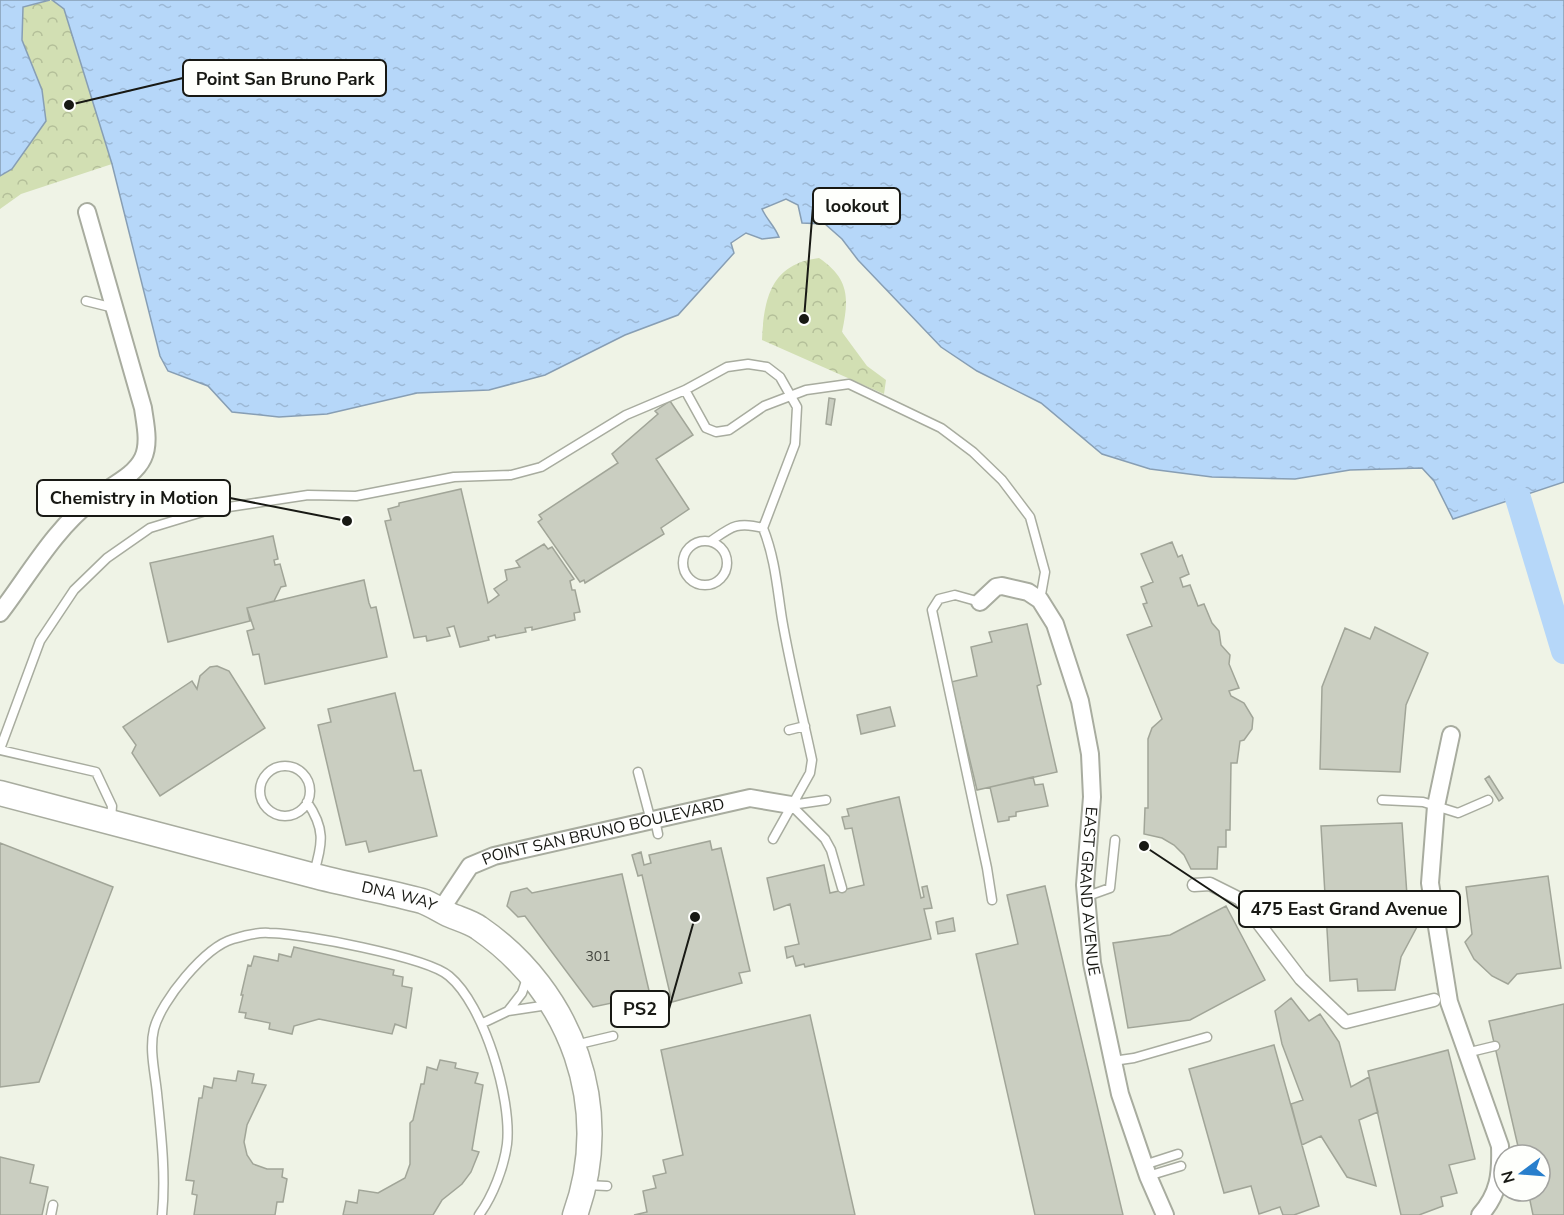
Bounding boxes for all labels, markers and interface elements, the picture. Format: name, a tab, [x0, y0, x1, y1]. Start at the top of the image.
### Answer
callout: Point San Bruno Park	[183, 60, 386, 96]
text: Point San Bruno Park	[196, 67, 375, 91]
callout: lookout	[813, 188, 900, 224]
text: lookout	[825, 194, 889, 218]
callout: Chemistry in Motion	[37, 480, 230, 516]
text: Chemistry in Motion	[50, 486, 218, 510]
street label: POINT SAN BRUNO BOULEVARD	[479, 793, 727, 871]
street label: EAST GRAND AVENUE	[1074, 806, 1105, 978]
street label: DNA WAY	[359, 876, 441, 917]
callout: 475 East Grand Avenue	[1239, 891, 1460, 927]
text: 475 East Grand Avenue	[1250, 897, 1448, 921]
house number: 301	[585, 947, 611, 966]
callout: PS2	[611, 991, 669, 1027]
text: PS2	[623, 997, 657, 1021]
north arrow	[1492, 1143, 1552, 1203]
text: N	[1496, 1168, 1521, 1186]

